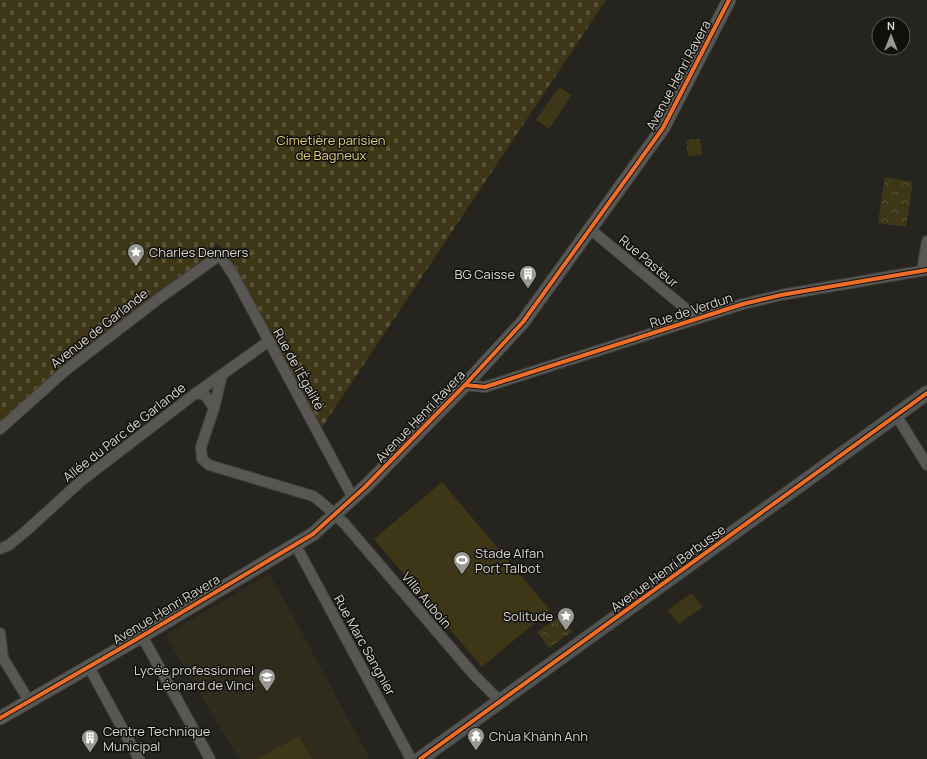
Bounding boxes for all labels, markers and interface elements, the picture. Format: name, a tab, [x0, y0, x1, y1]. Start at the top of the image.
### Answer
north arrow	[871, 16, 911, 56]
street label: Avenue Henri Ravera	[641, 17, 715, 133]
text: N	[887, 18, 895, 33]
park label: Cimetière parisien de Bagneux	[276, 131, 386, 164]
street label: Rue Pasteur	[615, 231, 683, 291]
place icon: Charles Denners	[126, 242, 146, 267]
place label: Charles Denners	[149, 243, 249, 261]
building icon: BG Caisse	[518, 264, 538, 289]
place label: BG Caisse	[454, 265, 515, 283]
street label: Avenue de Garlande	[46, 284, 152, 372]
street label: Rue de Verdun	[647, 288, 735, 332]
street label: Rue de l'Égalité	[269, 325, 329, 413]
street label: Avenue Henri Ravera	[371, 366, 469, 466]
street label: Allée du Parc de Garlande	[59, 378, 190, 486]
street label: Avenue Henri Barbusse	[607, 520, 729, 616]
place label: Stade Alfan Port Talbot	[475, 544, 544, 577]
sports icon: Stade Alfan Port Talbot	[452, 550, 472, 575]
street label: Villa Auboin	[398, 568, 456, 632]
street label: Avenue Henri Ravera	[109, 570, 223, 648]
street label: Rue Marc Sangnier	[330, 592, 400, 699]
place icon: Solitude	[556, 606, 576, 631]
place label: Solitude	[503, 607, 553, 625]
place label: Lycée professionnel Léonard de Vinci	[134, 661, 254, 694]
school or university icon: Lycée professionnel Léonard de Vinci	[257, 667, 277, 692]
place label: Centre Technique Municipal	[103, 722, 211, 755]
temple icon: Chùa Khánh Anh	[466, 726, 486, 751]
place label: Chùa Khánh Anh	[489, 727, 588, 745]
building icon: Centre Technique Municipal	[80, 728, 100, 753]

